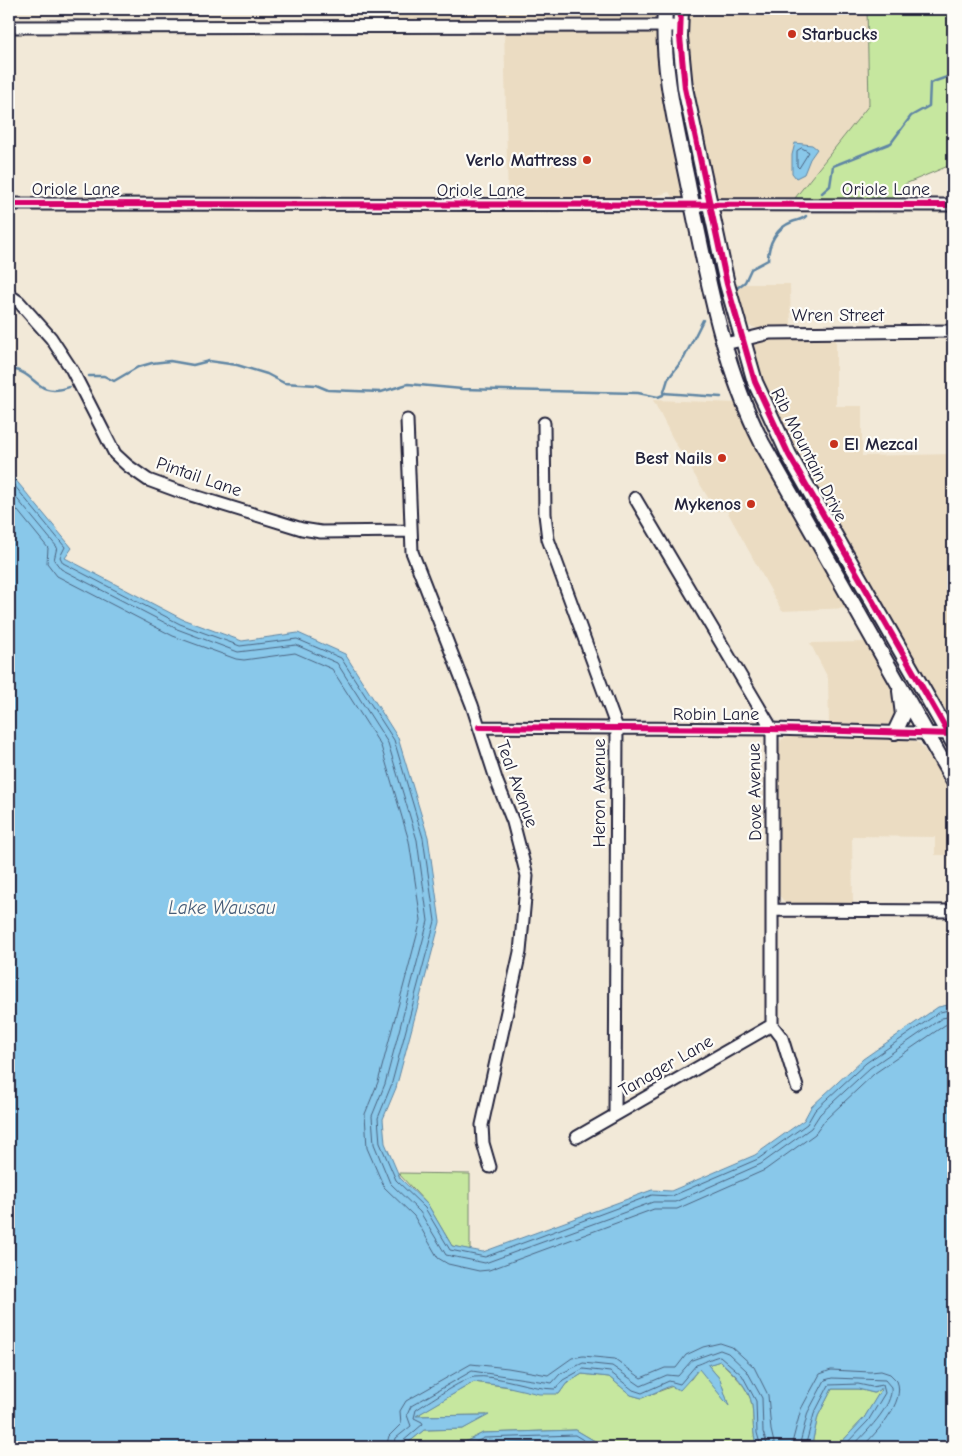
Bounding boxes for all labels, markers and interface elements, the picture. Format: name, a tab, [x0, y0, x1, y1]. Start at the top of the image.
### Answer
place label: Starbucks	[802, 24, 878, 45]
marker: Starbucks	[786, 28, 798, 40]
place label: Verlo Mattress	[466, 150, 577, 171]
marker: Verlo Mattress	[581, 154, 593, 166]
street label: Oriole Lane	[32, 179, 120, 200]
street label: Oriole Lane	[842, 179, 930, 200]
street label: Oriole Lane	[437, 180, 525, 201]
street label: Wren Street	[792, 305, 885, 326]
street label: Rib Mountain Drive	[766, 385, 852, 525]
place label: El Mezcal	[844, 434, 918, 455]
marker: El Mezcal	[828, 438, 840, 450]
place label: Best Nails	[635, 448, 712, 469]
marker: Best Nails	[716, 452, 728, 464]
street label: Pintail Lane	[153, 453, 245, 501]
place label: Mykenos	[674, 494, 741, 515]
marker: Mykenos	[745, 498, 757, 510]
street label: Robin Lane	[673, 704, 759, 725]
street label: Teal Avenue	[492, 738, 542, 830]
street label: Heron Avenue	[589, 738, 610, 848]
street label: Dove Avenue	[744, 743, 766, 841]
water label: Lake Wausau	[168, 897, 276, 919]
street label: Tanager Lane	[615, 1031, 717, 1101]

